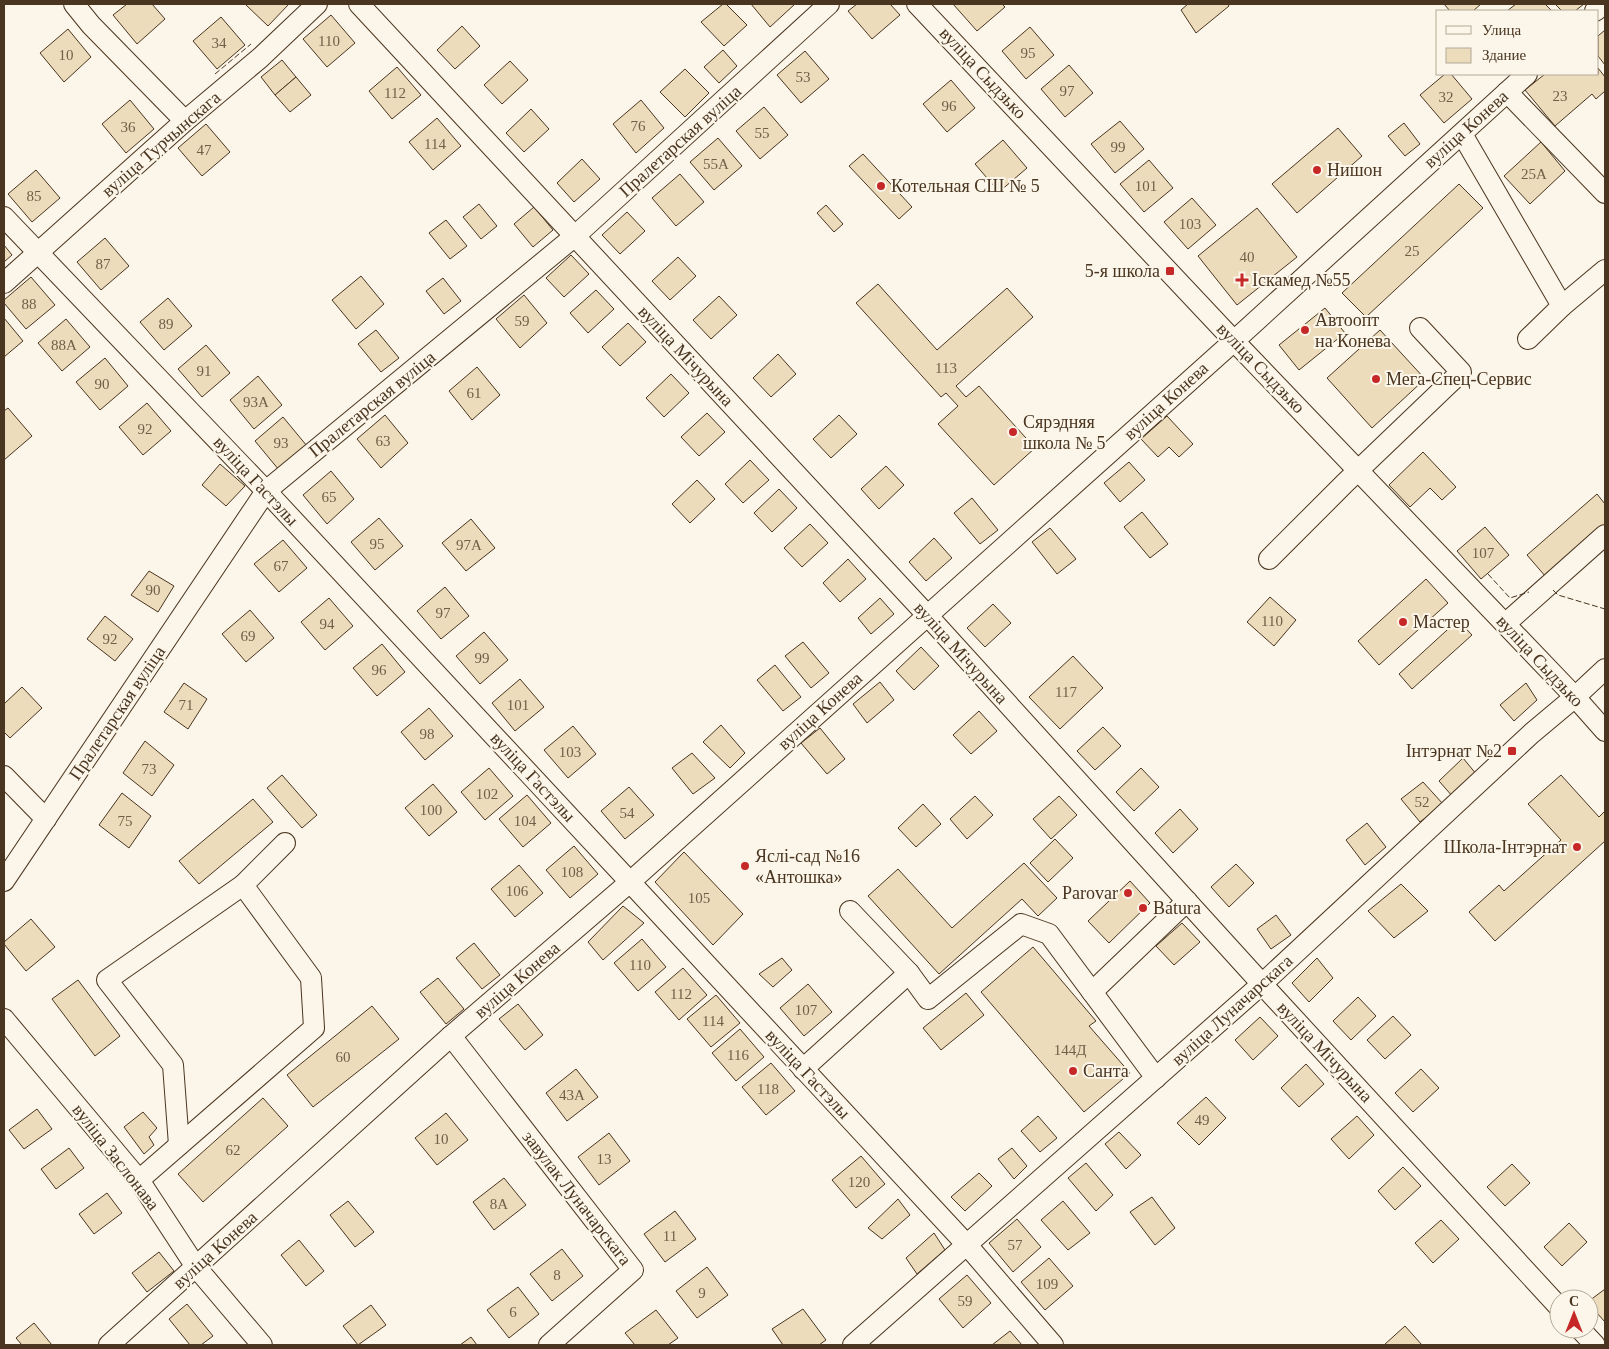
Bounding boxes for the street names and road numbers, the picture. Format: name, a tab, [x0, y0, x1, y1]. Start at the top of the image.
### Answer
street label: вуліца Сыдзько	[936, 23, 1030, 123]
street label: Пралетарская вуліца	[615, 81, 745, 201]
street label: вуліца Конева	[1420, 86, 1512, 172]
street label: вуліца Турчынскага	[98, 87, 224, 201]
street label: вуліца Мічурына	[634, 302, 738, 410]
street label: вуліца Сыдзько	[1213, 319, 1309, 417]
street label: Пралетарская вуліца	[305, 347, 439, 461]
street label: вуліца Конева	[1120, 358, 1212, 444]
street label: вуліца Гастэлы	[209, 432, 303, 530]
street label: вуліца Мічурына	[910, 598, 1012, 708]
street label: вуліца Сыдзько	[1493, 611, 1587, 711]
street label: Пралетарская вуліца	[65, 642, 169, 784]
street label: вуліца Конева	[774, 668, 866, 754]
street label: вуліца Гастэлы	[486, 728, 580, 826]
street label: вуліца Конева	[470, 938, 564, 1022]
street label: вуліца Луначарскага	[1167, 950, 1297, 1070]
street label: вуліца Мічурына	[1273, 998, 1377, 1106]
street label: вуліца Гастэлы	[761, 1025, 855, 1123]
street label: вуліца Заслонава	[68, 1100, 164, 1214]
street label: завулак Луначарскага	[518, 1127, 636, 1269]
street label: вуліца Конева	[169, 1207, 261, 1293]

